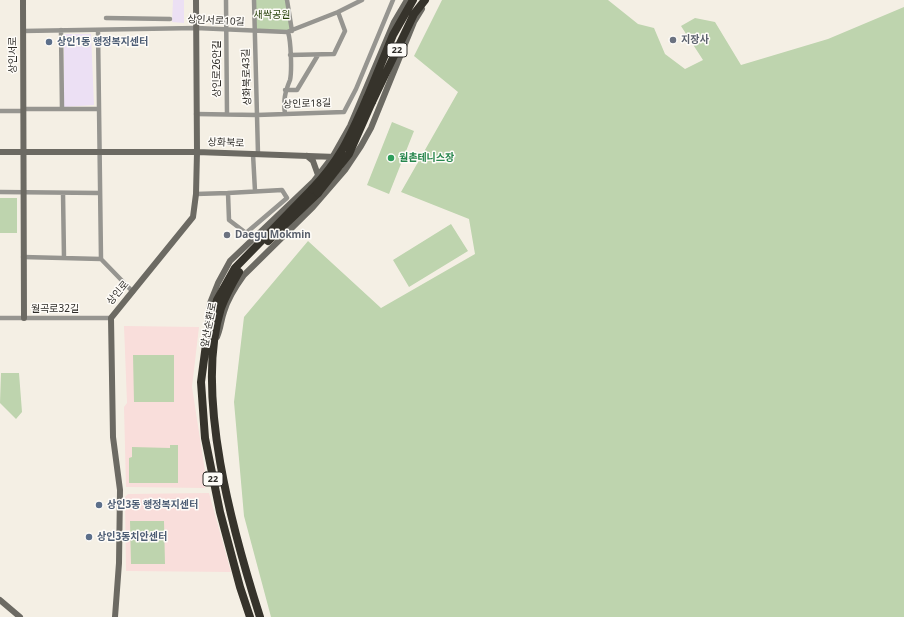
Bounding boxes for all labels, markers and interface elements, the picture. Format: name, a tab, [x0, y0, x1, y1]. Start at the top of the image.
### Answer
park label: 새싹공원	[254, 9, 290, 21]
street label: 상인서로10길	[187, 14, 245, 28]
place label: 지장사	[681, 34, 709, 46]
marker: 지장사	[668, 35, 678, 45]
place label: 상인1동 행정복지센터	[57, 36, 148, 48]
street label: 상인서로	[7, 37, 19, 73]
marker: 상인1동 행정복지센터	[44, 37, 54, 47]
street label: 상인로26안길	[211, 40, 223, 98]
road number: 22	[387, 43, 407, 57]
street label: 상화북로43길	[240, 48, 254, 106]
street label: 상인로18길	[283, 97, 331, 111]
street label: 상화북로	[207, 136, 245, 150]
place label: 월촌테니스장	[399, 152, 454, 164]
marker: 월촌테니스장	[386, 153, 396, 163]
place label: Daegu Mokmin	[235, 229, 311, 241]
marker: Daegu Mokmin	[222, 230, 232, 240]
street label: 상인로	[105, 279, 131, 307]
street label: 앞산순환로	[199, 301, 219, 349]
street label: 월곡로32길	[31, 303, 79, 315]
road number: 22	[203, 472, 223, 486]
place label: 상인3동 행정복지센터	[107, 499, 198, 511]
marker: 상인3동 행정복지센터	[94, 500, 104, 510]
place label: 상인3동치안센터	[97, 531, 167, 543]
marker: 상인3동치안센터	[84, 532, 94, 542]

